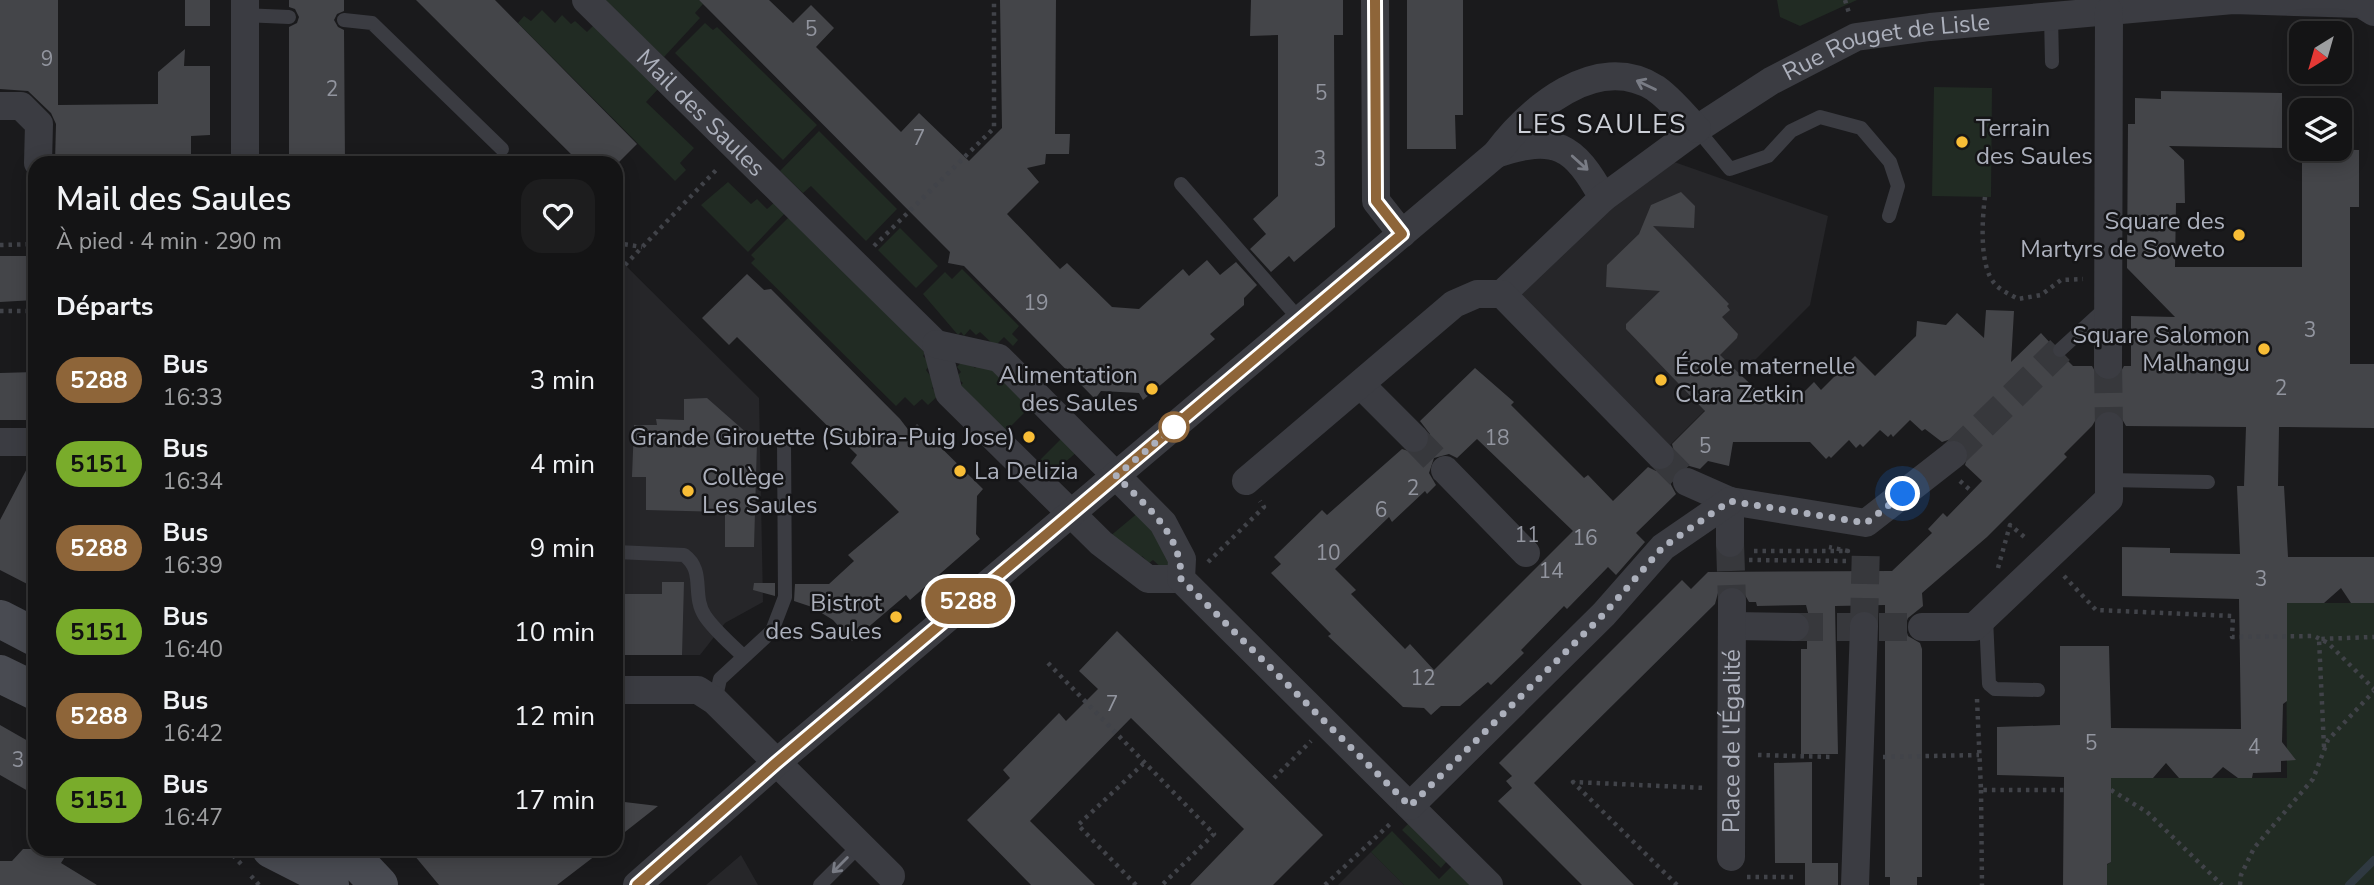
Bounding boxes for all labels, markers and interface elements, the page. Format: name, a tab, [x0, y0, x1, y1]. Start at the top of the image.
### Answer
street label: Rue Rouget de Lisle	[1777, 6, 1991, 88]
house number: 5	[805, 15, 817, 43]
north arrow	[2289, 21, 2352, 84]
map controls	[2289, 21, 2352, 161]
street label: Mail des Saules	[629, 42, 772, 183]
house number: 9	[41, 45, 53, 73]
house number: 2	[326, 75, 338, 103]
one-way arrow	[1636, 78, 1657, 91]
house number: 5	[1315, 79, 1327, 107]
button: layers	[2289, 98, 2352, 161]
district label: LES SAULES	[1517, 107, 1687, 142]
place label: Terrain des Saules	[1976, 112, 2093, 172]
house number: 7	[913, 124, 925, 152]
marker: Terrain des Saules	[1954, 134, 1970, 150]
house number: 3	[1314, 145, 1326, 173]
one-way arrow	[1571, 155, 1589, 171]
text: Mail des Saules	[56, 177, 291, 222]
button: heart	[521, 179, 595, 253]
place label: Square des Martyrs de Soweto	[2020, 205, 2225, 265]
text: À pied · 4 min · 290 m	[56, 226, 282, 257]
marker: Square des Martyrs de Soweto	[2231, 227, 2247, 243]
text: Départs	[56, 289, 153, 324]
house number: 19	[1023, 289, 1049, 317]
house number: 3	[2304, 316, 2316, 344]
place label: Square Salomon Malhangu	[2072, 319, 2250, 379]
marker: Square Salomon Malhangu	[2256, 341, 2272, 357]
text: Bus	[163, 347, 208, 382]
place label: École maternelle Clara Zetkin	[1675, 350, 1855, 410]
place label: Alimentation des Saules	[999, 359, 1138, 419]
text: 3 min	[530, 363, 595, 398]
text: 5288	[70, 364, 128, 396]
marker: École maternelle Clara Zetkin	[1653, 372, 1669, 388]
house number: 2	[2275, 374, 2287, 402]
marker: Alimentation des Saules	[1144, 381, 1160, 397]
text: 16:33	[163, 382, 223, 413]
unlabelled marker	[1159, 412, 1189, 442]
place label: Grande Girouette (Subira-Puig Jose)	[630, 421, 1015, 453]
house number: 18	[1484, 424, 1510, 452]
marker: Grande Girouette (Subira-Puig Jose)	[1021, 429, 1037, 445]
text: Bus	[163, 431, 208, 466]
house number: 5	[1699, 432, 1711, 460]
text: 4 min	[530, 447, 595, 482]
text: 5151	[70, 448, 128, 480]
place label: La Delizia	[974, 455, 1079, 487]
place label: Collège Les Saules	[702, 461, 818, 521]
marker: La Delizia	[952, 463, 968, 479]
text: 16:34	[163, 466, 223, 497]
house number: 2	[1407, 474, 1419, 502]
your location	[1885, 476, 1920, 511]
marker: Collège Les Saules	[680, 483, 696, 499]
house number: 6	[1375, 496, 1387, 524]
text: Bus	[163, 515, 208, 550]
house number: 11	[1514, 521, 1540, 549]
house number: 16	[1572, 524, 1598, 552]
text: 9 min	[530, 531, 595, 566]
text: 5288	[70, 532, 128, 564]
house number: 10	[1315, 539, 1341, 567]
text: 16:39	[163, 550, 223, 581]
house number: 14	[1538, 557, 1564, 585]
house number: 3	[2255, 565, 2267, 593]
line badge: 5288	[919, 578, 1017, 624]
text: 5288	[939, 585, 997, 617]
place label: Bistrot des Saules	[765, 587, 883, 647]
text: Bus	[163, 599, 208, 634]
marker: Bistrot des Saules	[888, 609, 904, 625]
text: 10 min	[514, 615, 595, 650]
text: 5151	[70, 616, 128, 648]
text: 16:40	[163, 634, 223, 665]
street label: Place de l'Égalité	[1715, 649, 1748, 833]
house number: 12	[1410, 664, 1436, 692]
text: Bus	[163, 683, 208, 718]
house number: 7	[1106, 690, 1118, 718]
text: 12 min	[514, 699, 595, 734]
text: 5288	[70, 700, 128, 732]
text: 16:42	[163, 718, 223, 749]
house number: 5	[2085, 729, 2097, 757]
house number: 4	[2248, 733, 2260, 761]
house number: 3	[12, 746, 24, 774]
text: Bus	[163, 767, 208, 802]
text: 17 min	[514, 783, 595, 818]
text: 5151	[70, 784, 128, 816]
text: 16:47	[163, 802, 223, 833]
one-way arrow	[832, 856, 849, 873]

